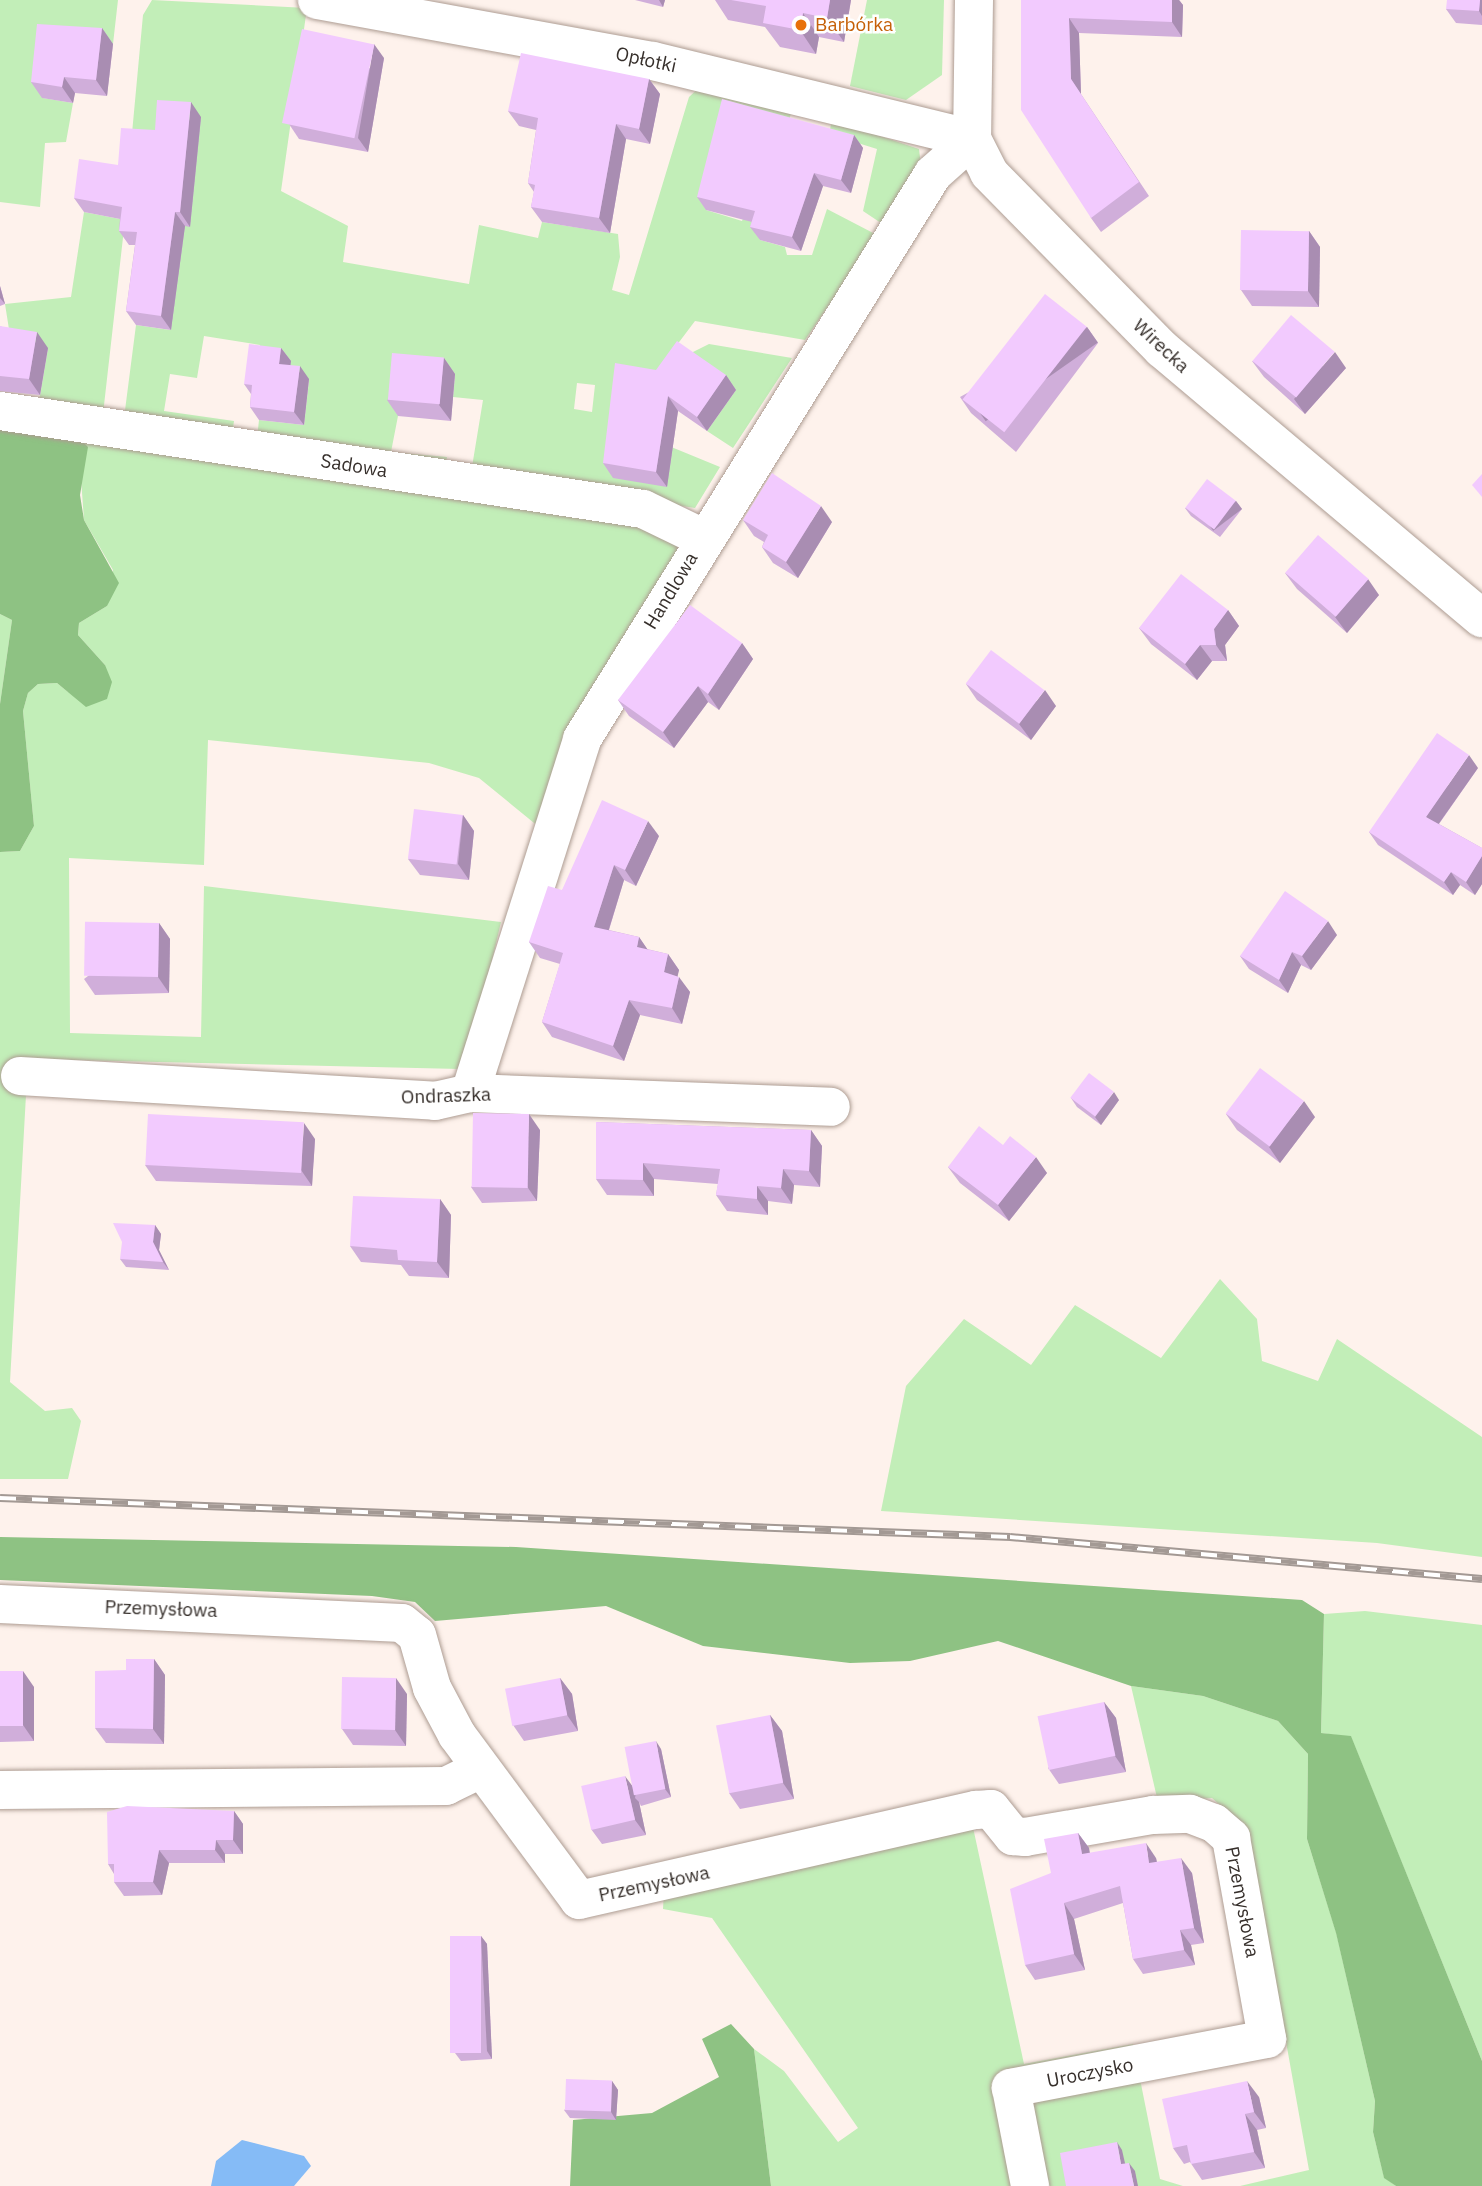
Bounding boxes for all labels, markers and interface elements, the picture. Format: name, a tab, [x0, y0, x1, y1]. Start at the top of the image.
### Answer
place label: Barbórka	[815, 14, 893, 36]
marker: Barbórka	[793, 17, 809, 33]
street label: Opłotki	[613, 42, 679, 78]
street label: Wirecka	[1128, 314, 1194, 378]
street label: Sadowa	[319, 449, 389, 483]
street label: Handlowa	[639, 548, 703, 634]
street label: Ondraszka	[401, 1083, 491, 1109]
street label: Przemysłowa	[104, 1596, 218, 1622]
street label: Przemysłowa	[1220, 1844, 1264, 1960]
street label: Przemysłowa	[596, 1861, 712, 1907]
street label: Uroczysko	[1045, 2053, 1135, 2093]

